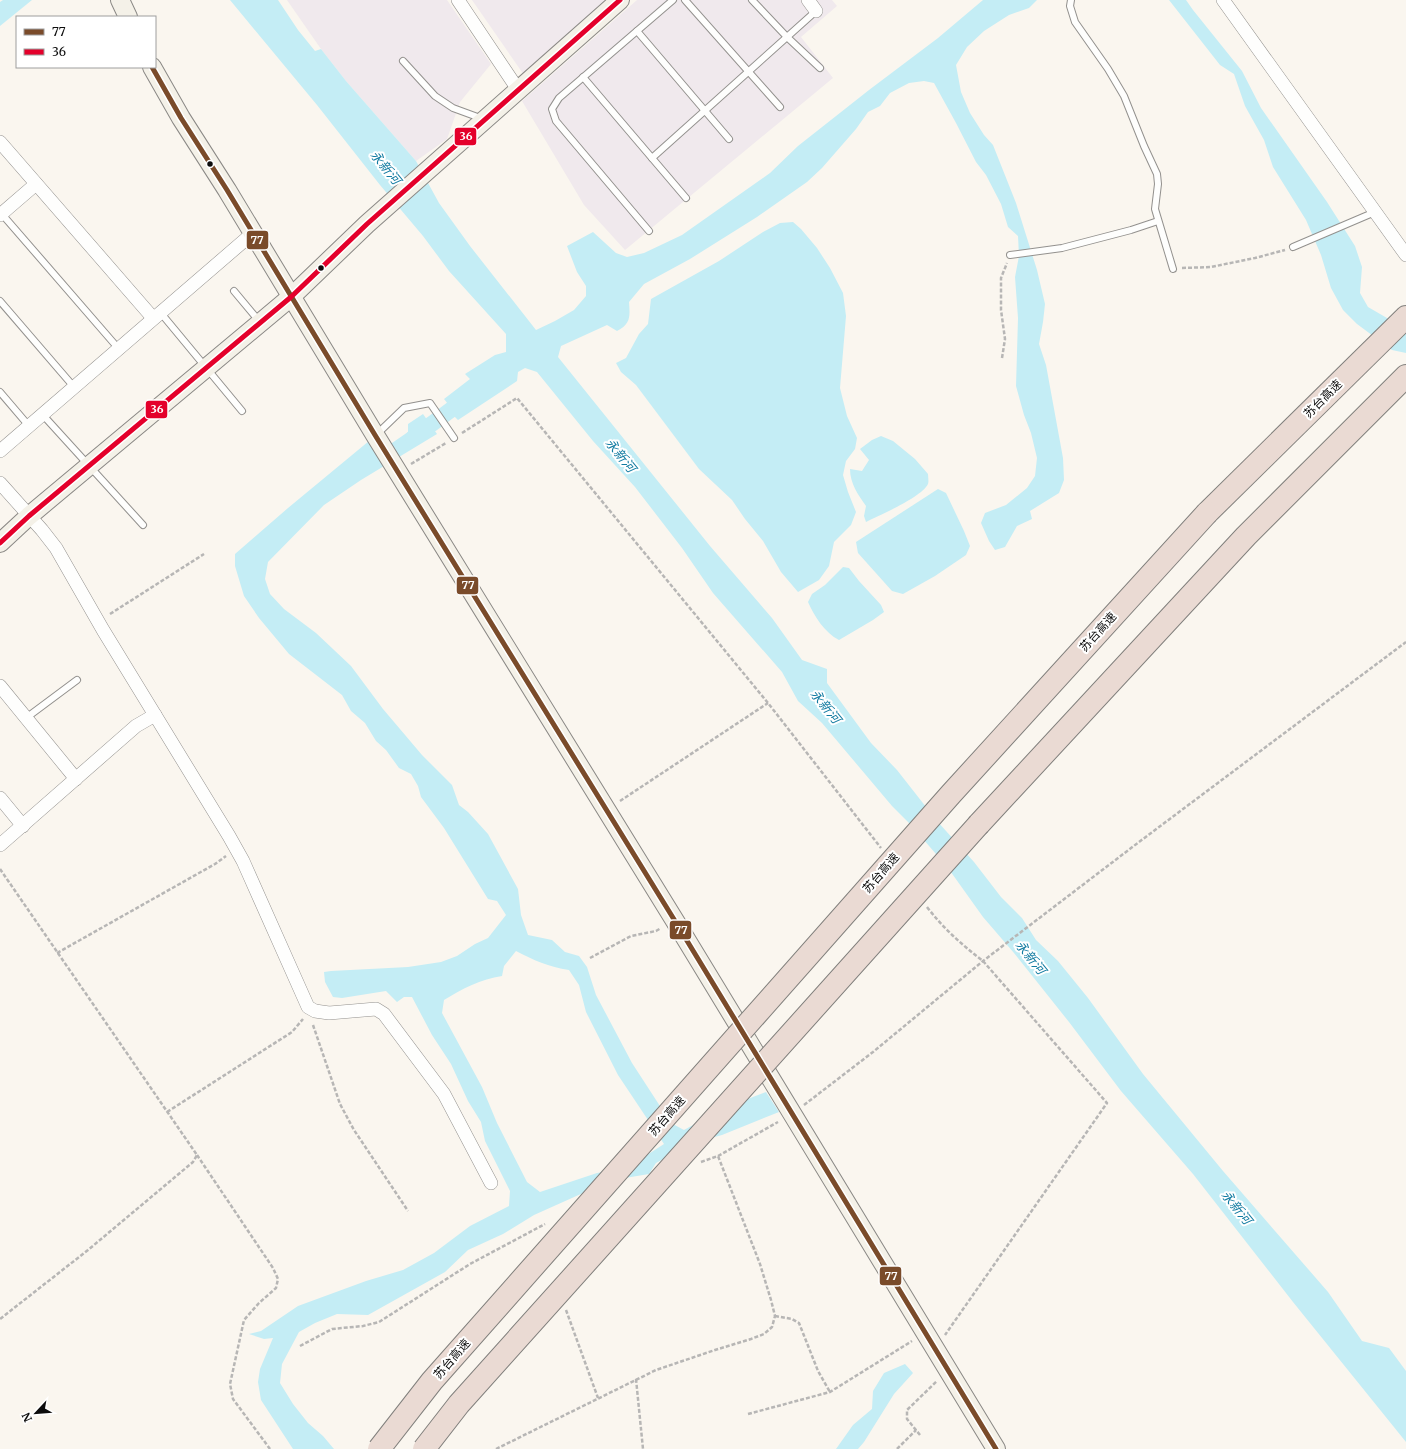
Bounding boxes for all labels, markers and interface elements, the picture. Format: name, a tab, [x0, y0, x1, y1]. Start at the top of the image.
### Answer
legend	[16, 16, 156, 68]
text: 77	[52, 24, 66, 39]
text: 36	[52, 44, 66, 59]
line badge: 36	[454, 127, 477, 146]
text: 36	[460, 129, 473, 143]
water label: 永新河	[367, 147, 406, 190]
unlabelled marker	[205, 159, 215, 169]
line badge: 77	[246, 230, 269, 250]
text: 77	[250, 233, 264, 247]
unlabelled marker	[316, 263, 326, 273]
street label: 苏台高速	[1300, 376, 1345, 421]
line badge: 36	[145, 400, 168, 419]
text: 36	[151, 402, 164, 416]
water label: 永新河	[602, 435, 641, 478]
line badge: 77	[456, 576, 479, 595]
text: 77	[461, 578, 475, 592]
street label: 苏台高速	[1076, 609, 1119, 655]
water label: 永新河	[807, 686, 846, 729]
street label: 苏台高速	[859, 850, 902, 896]
line badge: 77	[669, 920, 692, 940]
text: 77	[674, 923, 688, 937]
water label: 永新河	[1012, 937, 1051, 980]
street label: 苏台高速	[645, 1093, 688, 1139]
water label: 永新河	[1218, 1187, 1257, 1230]
line badge: 77	[879, 1266, 902, 1286]
text: 77	[884, 1269, 898, 1283]
street label: 苏台高速	[430, 1336, 473, 1382]
north arrow	[16, 1393, 56, 1433]
text: N	[19, 1410, 35, 1424]

